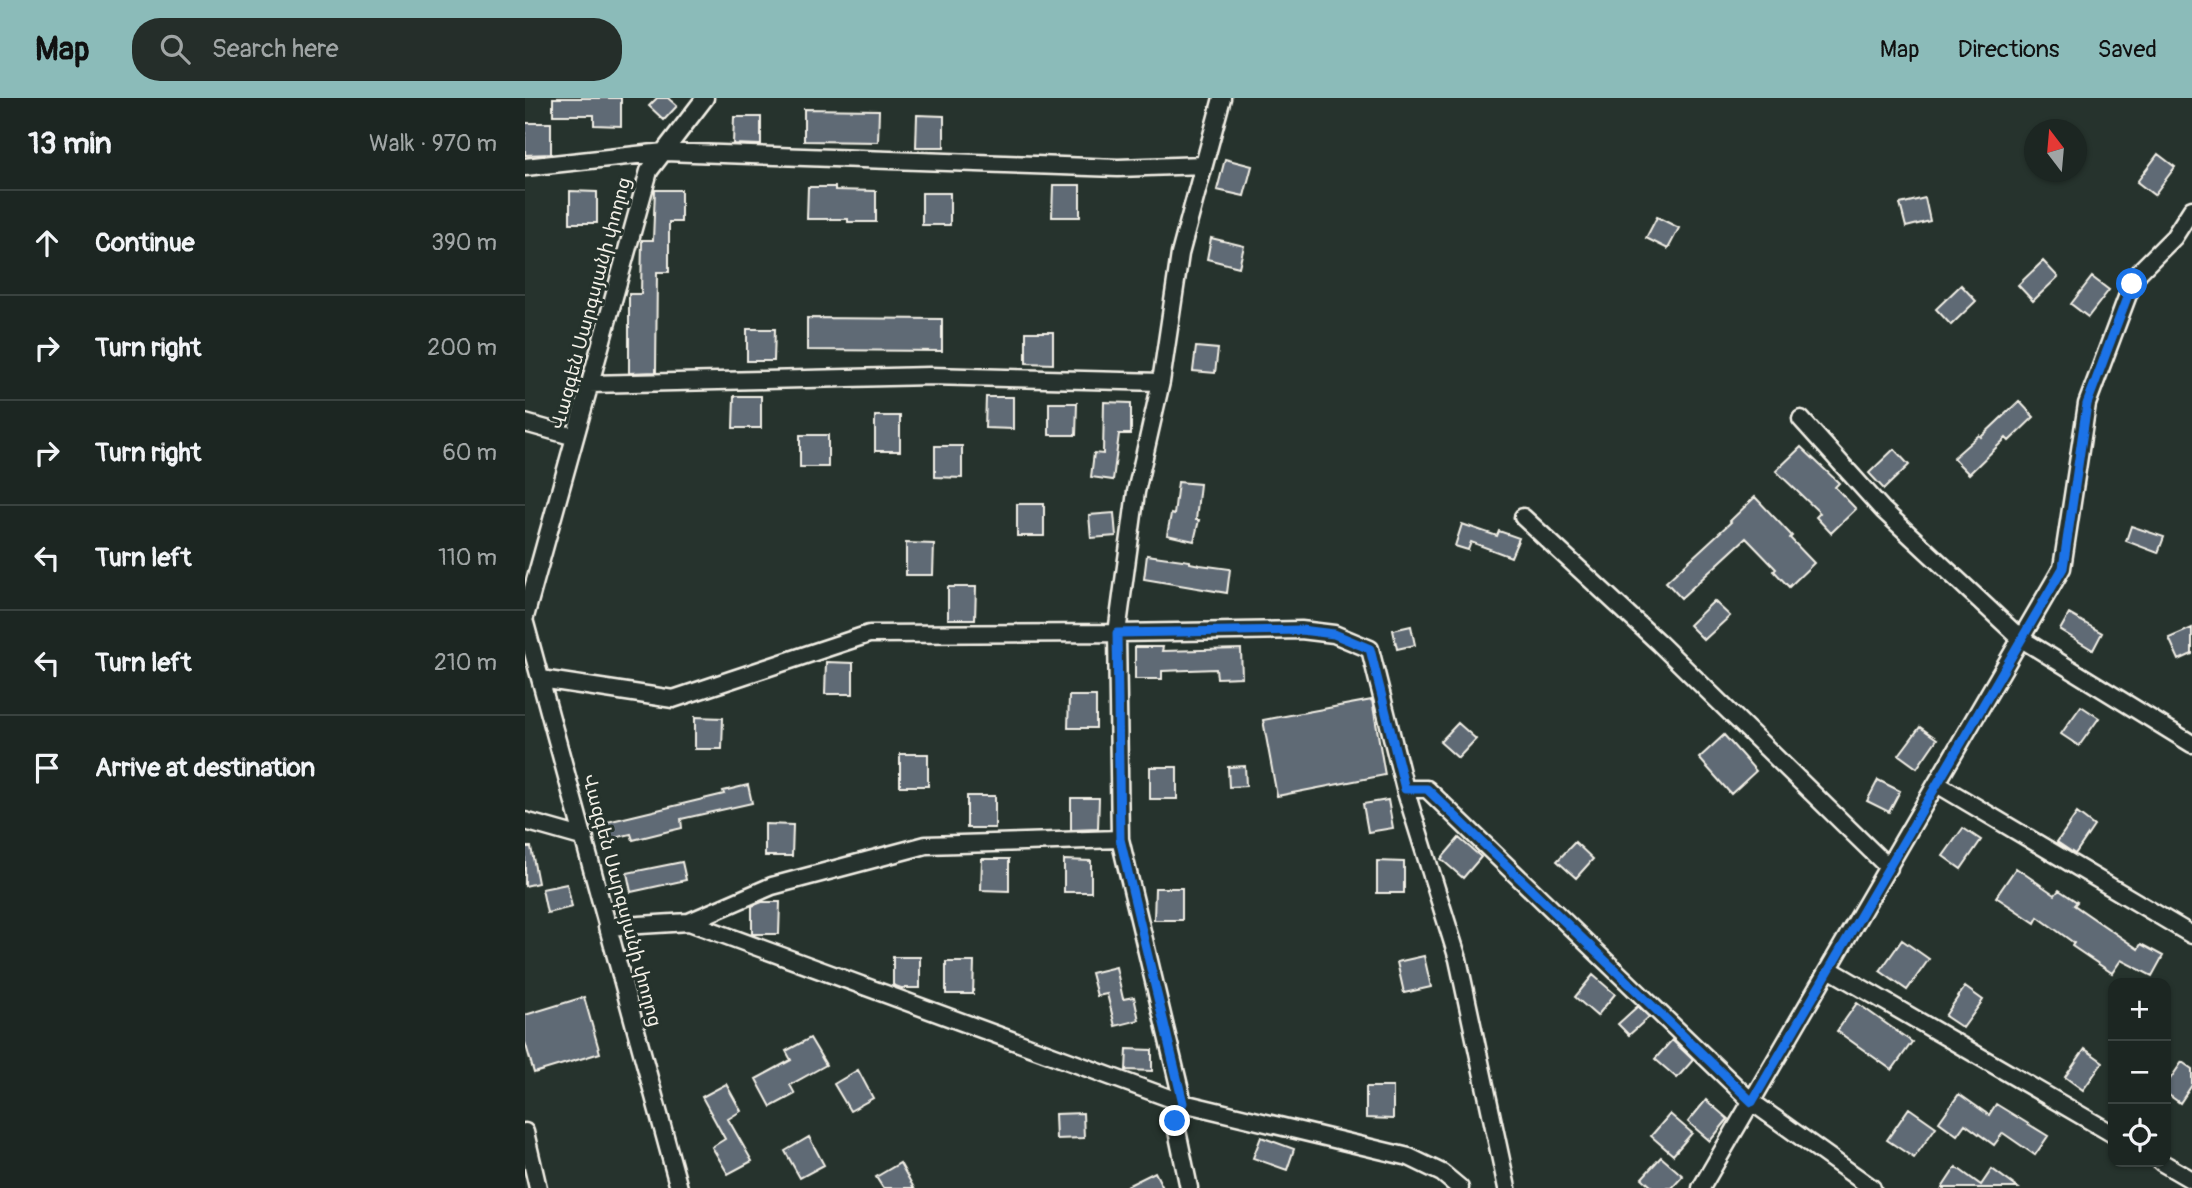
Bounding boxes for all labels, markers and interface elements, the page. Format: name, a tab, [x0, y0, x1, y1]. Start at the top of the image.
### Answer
search box	[132, 18, 622, 81]
text: Map	[35, 29, 90, 70]
icon: search	[156, 30, 194, 68]
text: Search here	[212, 33, 339, 65]
text: Map	[1880, 35, 1920, 64]
text: Directions	[1958, 35, 2059, 64]
text: Saved	[2097, 35, 2157, 64]
north arrow	[2024, 119, 2087, 182]
text: 13 min	[28, 125, 112, 162]
text: Walk · 970 m	[369, 129, 497, 158]
street label: Վազգեն Սարգսյանի փողոց	[546, 174, 636, 432]
icon: ahead	[28, 224, 66, 262]
text: Continue	[95, 227, 195, 259]
text: 390 m	[431, 228, 497, 257]
route start	[2116, 268, 2147, 299]
icon: right	[28, 329, 66, 367]
text: Turn right	[95, 332, 201, 364]
text: 200 m	[427, 333, 497, 362]
icon: right	[28, 434, 66, 472]
text: Turn right	[95, 437, 201, 469]
text: 60 m	[442, 438, 497, 467]
icon: left	[28, 539, 66, 577]
text: Turn left	[95, 542, 191, 574]
text: 110 m	[438, 543, 497, 572]
icon: left	[28, 644, 66, 682]
text: Turn left	[95, 647, 191, 679]
text: 210 m	[434, 648, 497, 677]
icon: arrive	[28, 749, 66, 787]
text: Arrive at destination	[95, 752, 315, 784]
street label: Վազգեն Սարգսյանի փողոց	[577, 771, 667, 1029]
map controls	[2108, 978, 2171, 1167]
button: +	[2108, 978, 2171, 1041]
button: −	[2108, 1041, 2171, 1104]
button: locate	[2108, 1104, 2171, 1167]
route end	[1159, 1105, 1190, 1136]

